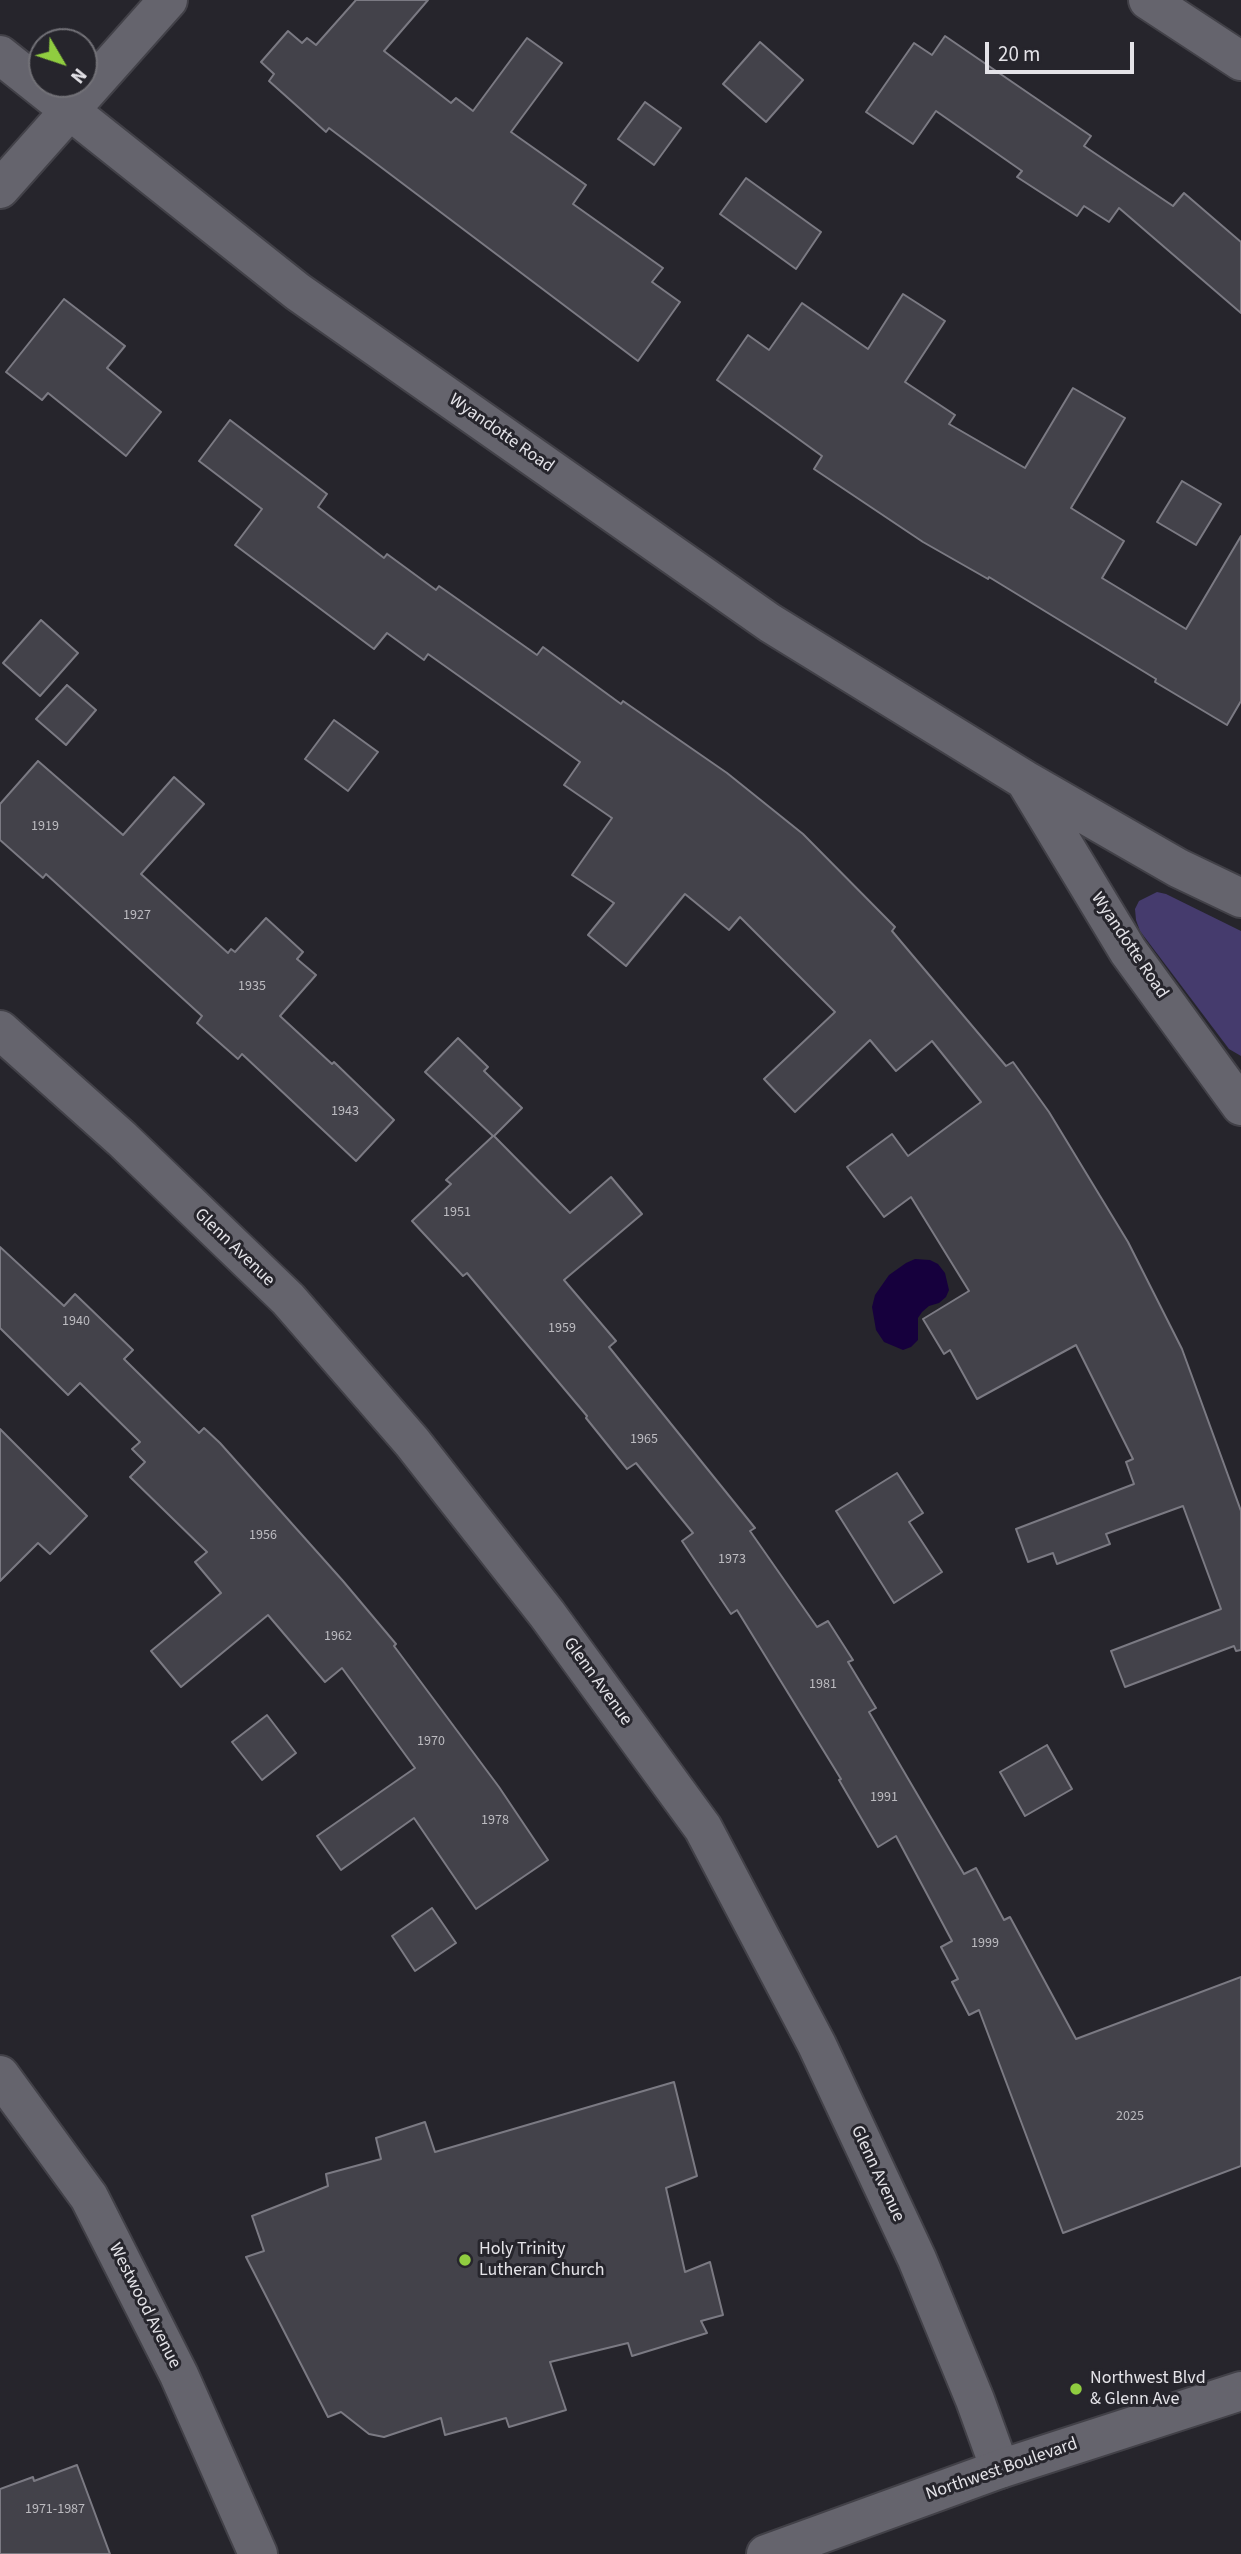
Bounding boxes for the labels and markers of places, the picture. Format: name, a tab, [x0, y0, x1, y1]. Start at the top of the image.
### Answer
place label: Holy Trinity Lutheran Church	[479, 2239, 604, 2282]
marker: Holy Trinity Lutheran Church	[457, 2252, 473, 2268]
place label: Northwest Blvd & Glenn Ave	[1090, 2368, 1206, 2410]
marker: Northwest Blvd & Glenn Ave	[1068, 2381, 1084, 2397]

